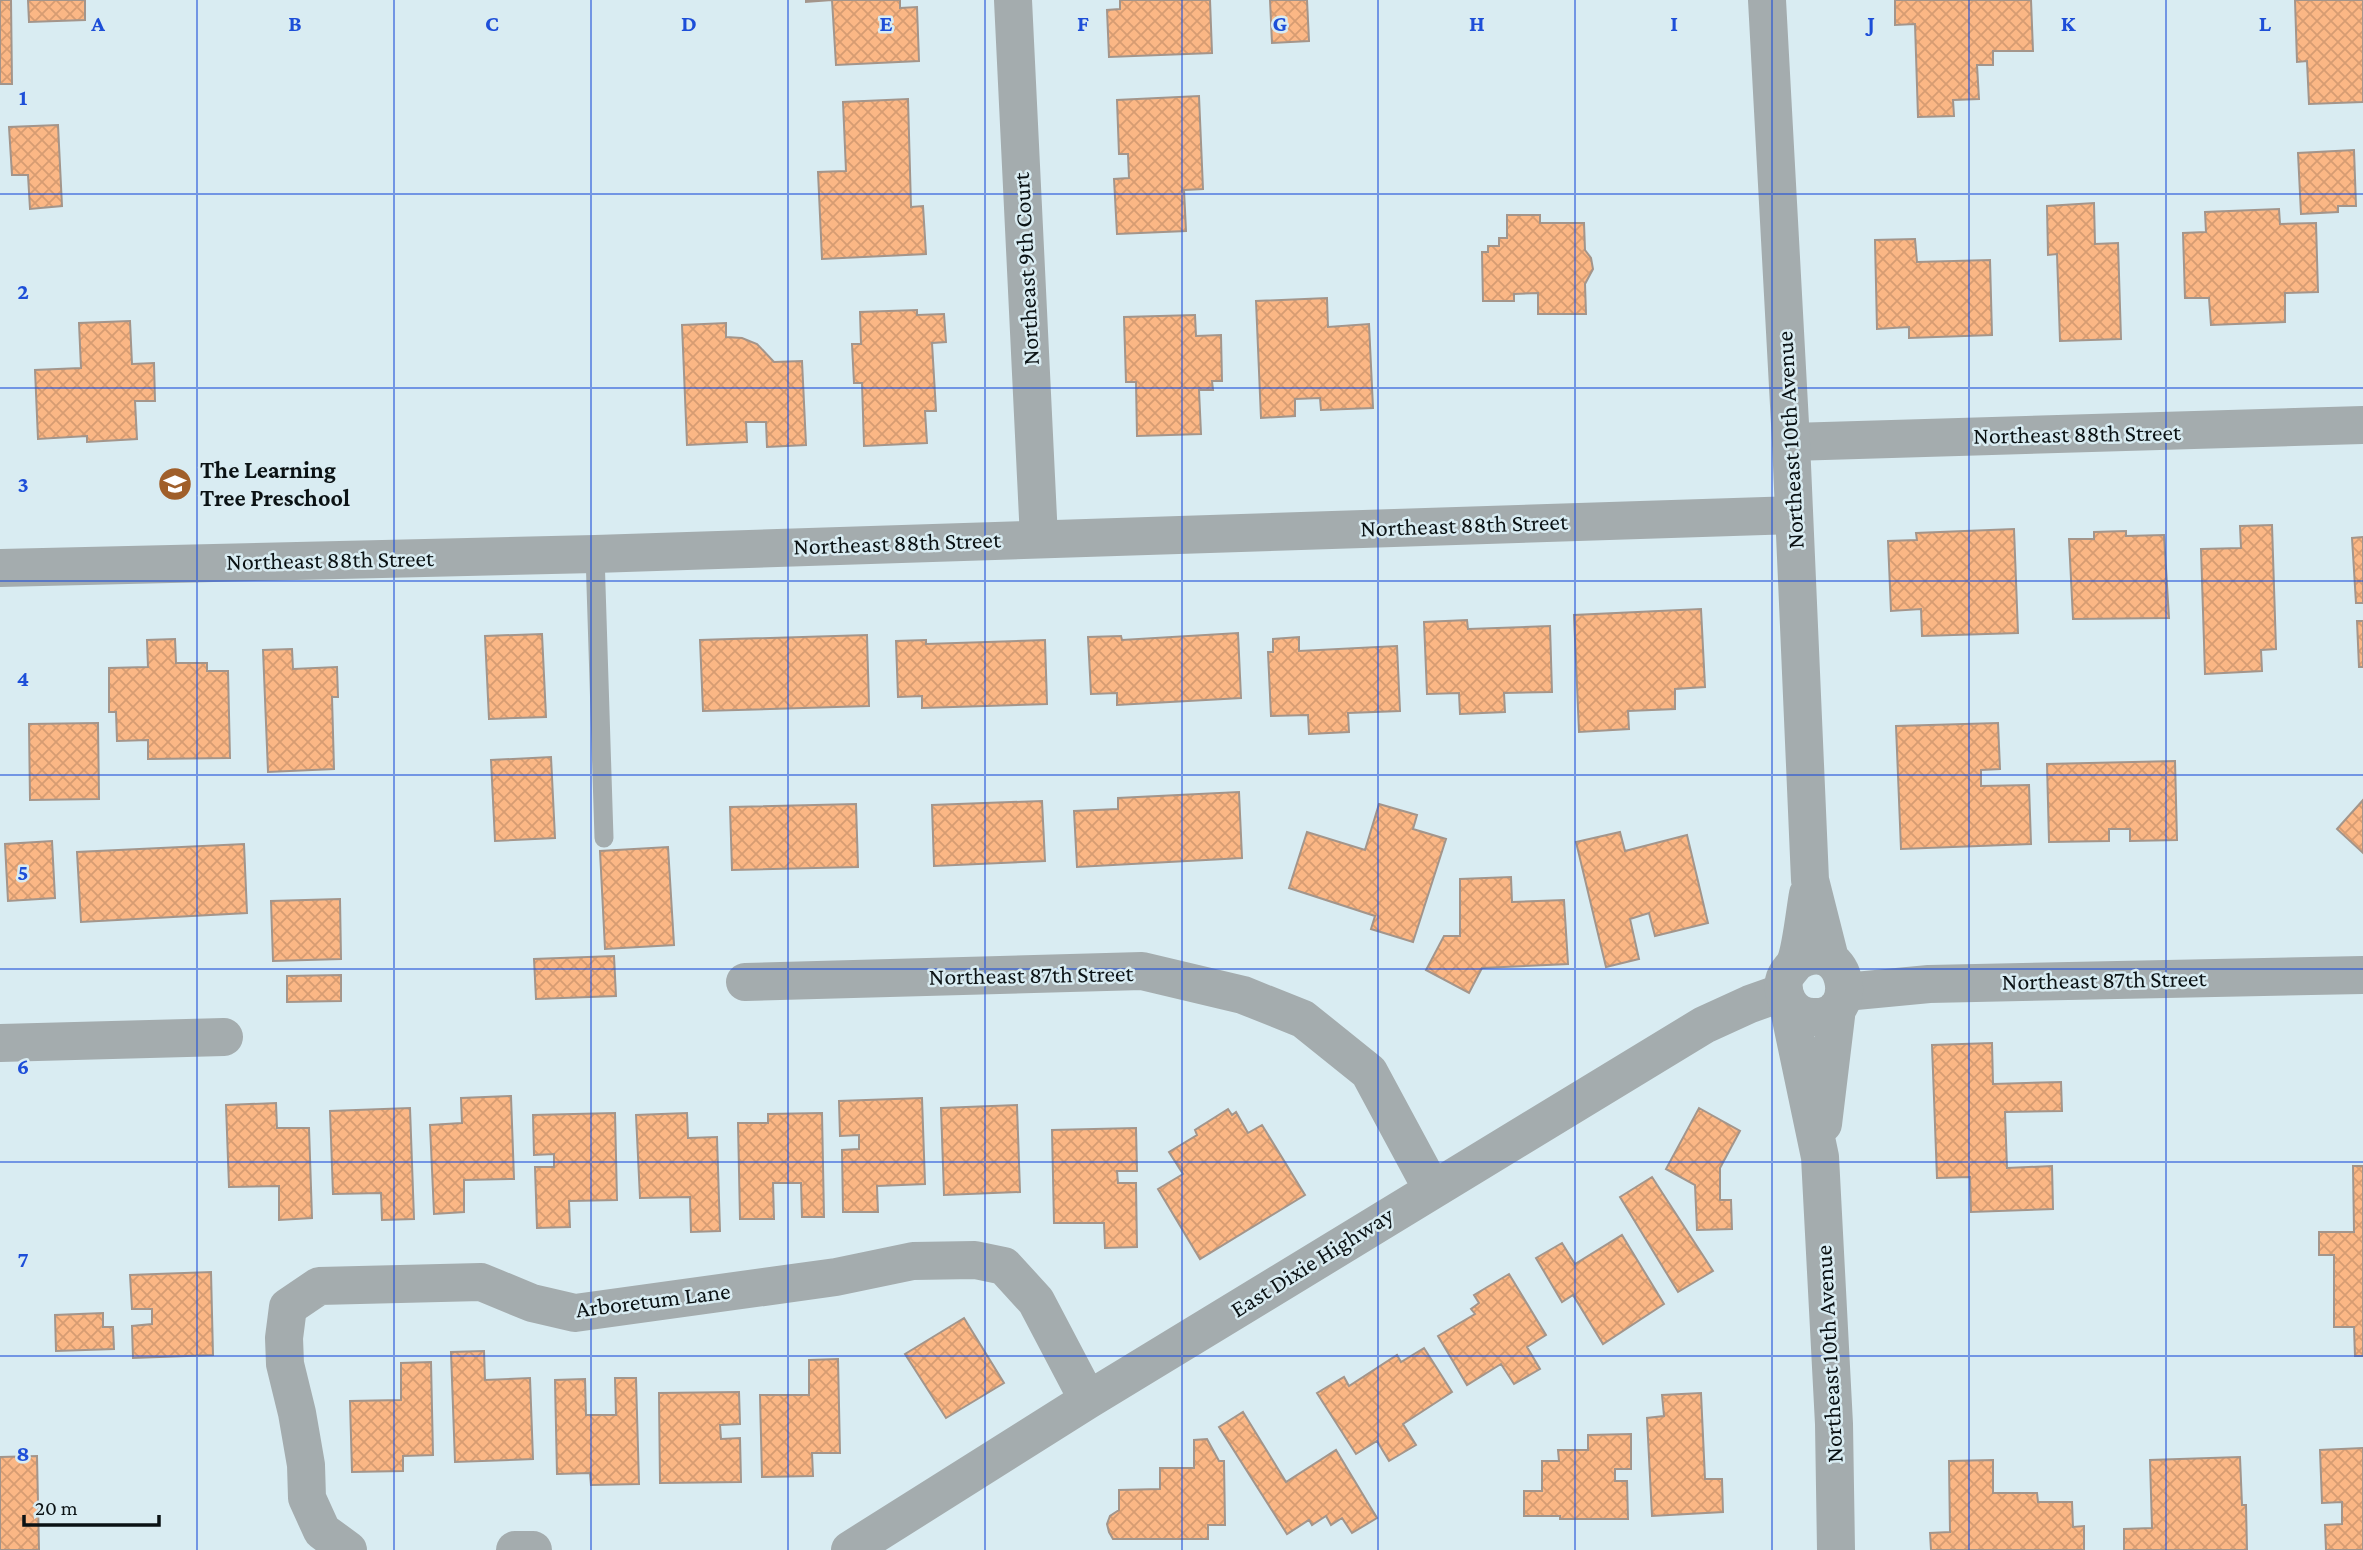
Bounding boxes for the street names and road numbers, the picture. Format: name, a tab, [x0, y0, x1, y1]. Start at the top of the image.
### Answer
street label: Northeast 9th Court	[1007, 171, 1044, 366]
street label: Northeast 10th Avenue	[1770, 330, 1809, 550]
street label: Northeast 88th Street	[1973, 418, 2182, 449]
street label: Northeast 88th Street	[1360, 507, 1569, 542]
street label: Northeast 88th Street	[793, 525, 1002, 560]
street label: Northeast 88th Street	[226, 544, 435, 575]
street label: Northeast 87th Street	[928, 959, 1135, 990]
street label: Northeast 87th Street	[2001, 964, 2208, 995]
street label: East Dixie Highway	[1225, 1200, 1399, 1323]
street label: Northeast 10th Avenue	[1809, 1244, 1848, 1464]
street label: Arboretum Lane	[574, 1277, 732, 1322]

